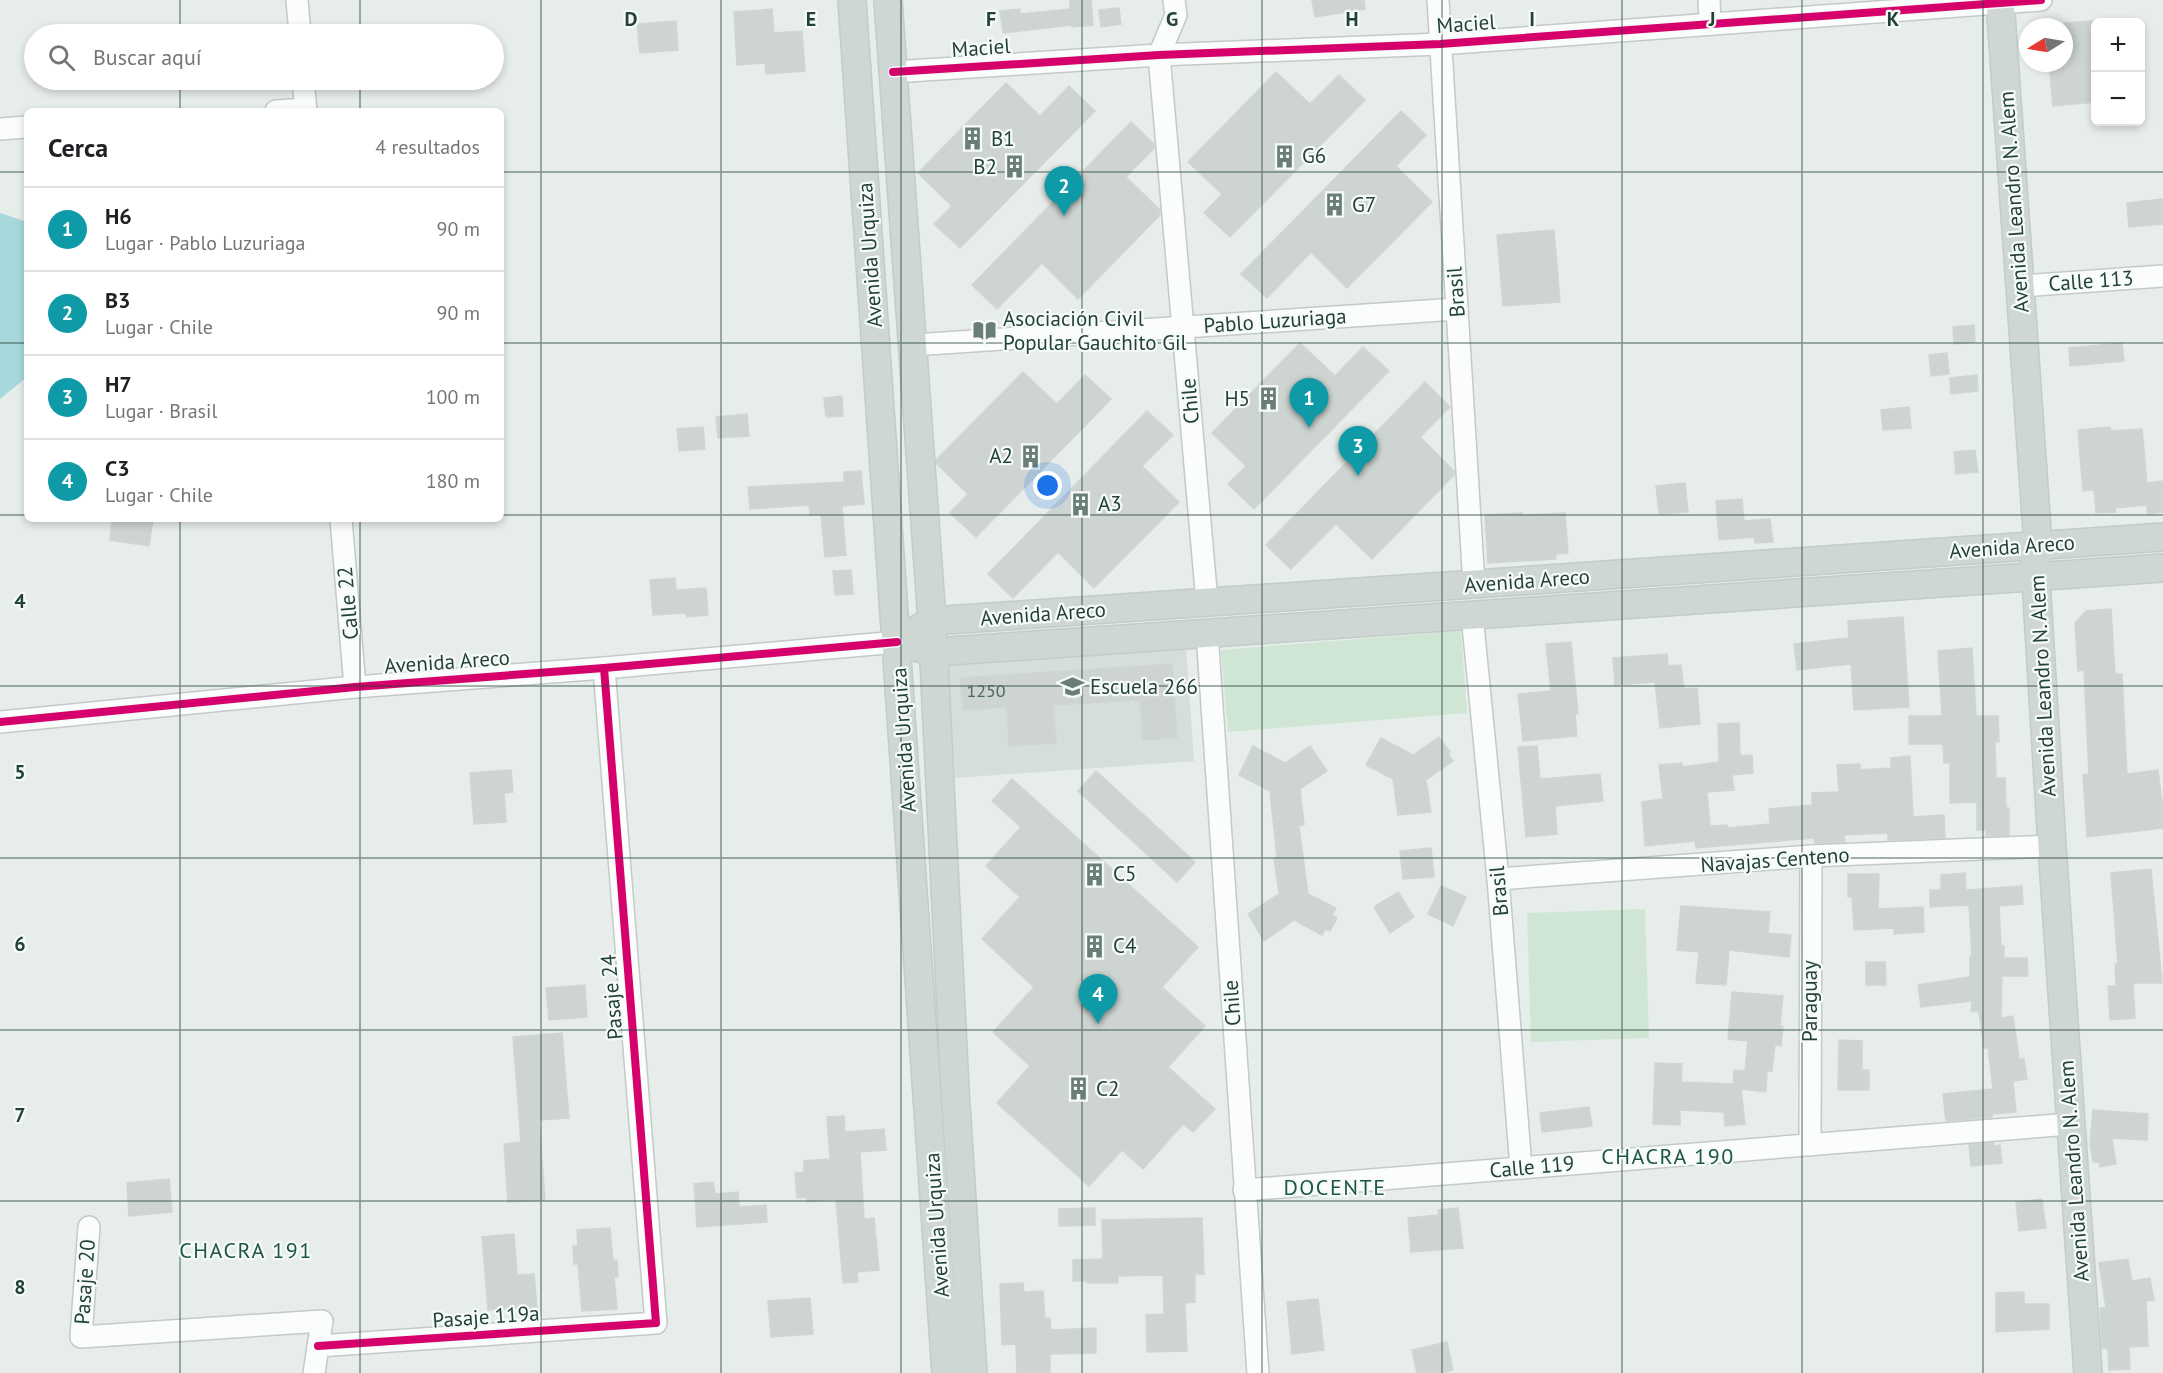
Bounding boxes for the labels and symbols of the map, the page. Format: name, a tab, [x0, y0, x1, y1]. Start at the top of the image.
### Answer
text: D	[625, 6, 638, 32]
text: E	[806, 6, 816, 32]
text: F	[986, 6, 996, 32]
text: G	[1166, 6, 1178, 32]
text: H	[1345, 6, 1359, 32]
text: I	[1529, 6, 1535, 32]
text: J	[1708, 6, 1715, 32]
text: K	[1887, 6, 1900, 32]
street label: Maciel	[1436, 8, 1496, 39]
north arrow	[2019, 18, 2073, 72]
street label: Maciel	[951, 32, 1011, 63]
street label: Avenida Leandro N. Alem	[1992, 90, 2035, 314]
place label: B1	[991, 125, 1015, 152]
building icon: B1	[960, 126, 986, 152]
place label: G6	[1302, 142, 1326, 169]
building icon: G6	[1271, 143, 1297, 169]
place label: B2	[973, 153, 997, 180]
building icon: B2	[1002, 154, 1028, 180]
pin: 2	[1044, 166, 1084, 216]
street label: Avenida Urquiza	[851, 182, 888, 329]
place label: G7	[1352, 191, 1376, 218]
building icon: G7	[1321, 192, 1347, 218]
street label: Calle 113	[2048, 264, 2134, 297]
street label: Brasil	[1440, 266, 1471, 318]
street label: Pablo Luzuriaga	[1203, 302, 1347, 339]
place label: Asociación Civil Popular Gauchito Gil	[1003, 305, 1187, 356]
library icon: Asociación Civil Popular Gauchito Gil	[972, 318, 998, 344]
street label: Chile	[1174, 377, 1205, 425]
pin: 1	[1290, 378, 1328, 428]
place label: H5	[1224, 385, 1250, 412]
building icon: H5	[1255, 386, 1281, 412]
pin: 3	[1338, 426, 1378, 476]
place label: A2	[989, 442, 1013, 469]
building icon: A2	[1018, 443, 1044, 469]
your location	[1033, 471, 1062, 500]
place label: A3	[1098, 490, 1122, 517]
building icon: A3	[1067, 491, 1093, 517]
street label: Avenida Areco	[1948, 529, 2076, 564]
street label: Avenida Areco	[1463, 563, 1591, 598]
street label: Calle 22	[331, 565, 364, 641]
street label: Avenida Leandro N. Alem	[2023, 574, 2062, 798]
text: 4	[14, 588, 26, 614]
street label: Avenida Areco	[979, 596, 1107, 631]
street label: Avenida Areco	[383, 644, 511, 679]
street label: Avenida Urquiza	[885, 667, 922, 814]
place label: Escuela 266	[1090, 673, 1198, 700]
school or university icon: Escuela 266	[1059, 674, 1085, 700]
house number: 1250	[966, 679, 1006, 702]
text: 5	[14, 759, 26, 785]
street label: Navajas Centeno	[1700, 841, 1850, 878]
place label: C5	[1113, 860, 1136, 887]
building icon: C5	[1082, 861, 1108, 887]
street label: Brasil	[1483, 865, 1514, 917]
text: 6	[14, 931, 26, 957]
place label: C4	[1113, 932, 1136, 959]
building icon: C4	[1082, 933, 1108, 959]
street label: Pasaje 24	[594, 953, 629, 1041]
street label: Paraguay	[1796, 960, 1823, 1042]
pin: 4	[1078, 974, 1118, 1024]
street label: Chile	[1216, 979, 1247, 1027]
street label: Avenida Leandro N. Alem	[2052, 1059, 2095, 1283]
place label: C2	[1096, 1075, 1119, 1102]
building icon: C2	[1065, 1076, 1091, 1102]
text: 7	[14, 1102, 26, 1128]
district label: CHACRA 190	[1601, 1142, 1735, 1170]
street label: Calle 119	[1488, 1149, 1575, 1184]
street label: Avenida Urquiza	[918, 1152, 955, 1299]
district label: DOCENTE	[1283, 1173, 1387, 1201]
district label: CHACRA 191	[179, 1236, 313, 1264]
street label: Pasaje 20	[68, 1238, 101, 1326]
text: 8	[14, 1274, 26, 1300]
street label: Pasaje 119a	[431, 1299, 540, 1334]

